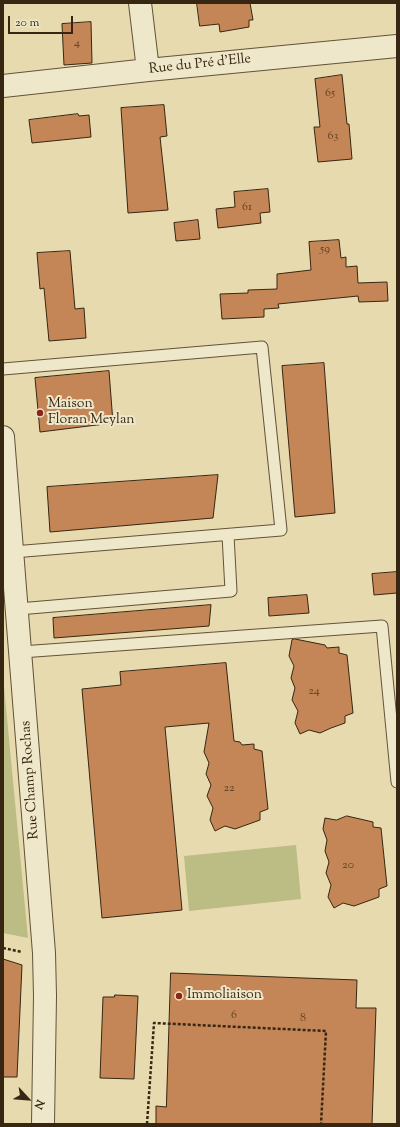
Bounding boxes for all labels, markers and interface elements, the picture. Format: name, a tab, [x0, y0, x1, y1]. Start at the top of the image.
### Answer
scale bar	[10, 8, 75, 34]
text: 20 m	[15, 14, 39, 32]
house number: 4	[74, 37, 80, 51]
street label: Rue du Pré d'Elle	[148, 51, 252, 79]
house number: 65	[325, 87, 335, 101]
house number: 63	[328, 130, 338, 144]
house number: 61	[242, 201, 252, 215]
house number: 59	[320, 243, 330, 257]
place label: Maison Floran Meylan	[48, 397, 135, 430]
marker: Maison Floran Meylan	[35, 408, 45, 418]
house number: 24	[308, 685, 320, 699]
street label: Rue Champ Rochas	[18, 720, 44, 840]
house number: 22	[223, 782, 235, 796]
house number: 20	[342, 859, 354, 873]
place label: Immoliaison	[187, 988, 262, 1004]
marker: Immoliaison	[174, 991, 184, 1001]
house number: 6	[231, 1009, 237, 1023]
house number: 8	[300, 1012, 306, 1026]
north arrow	[8, 1079, 48, 1119]
text: N	[30, 1097, 48, 1112]

